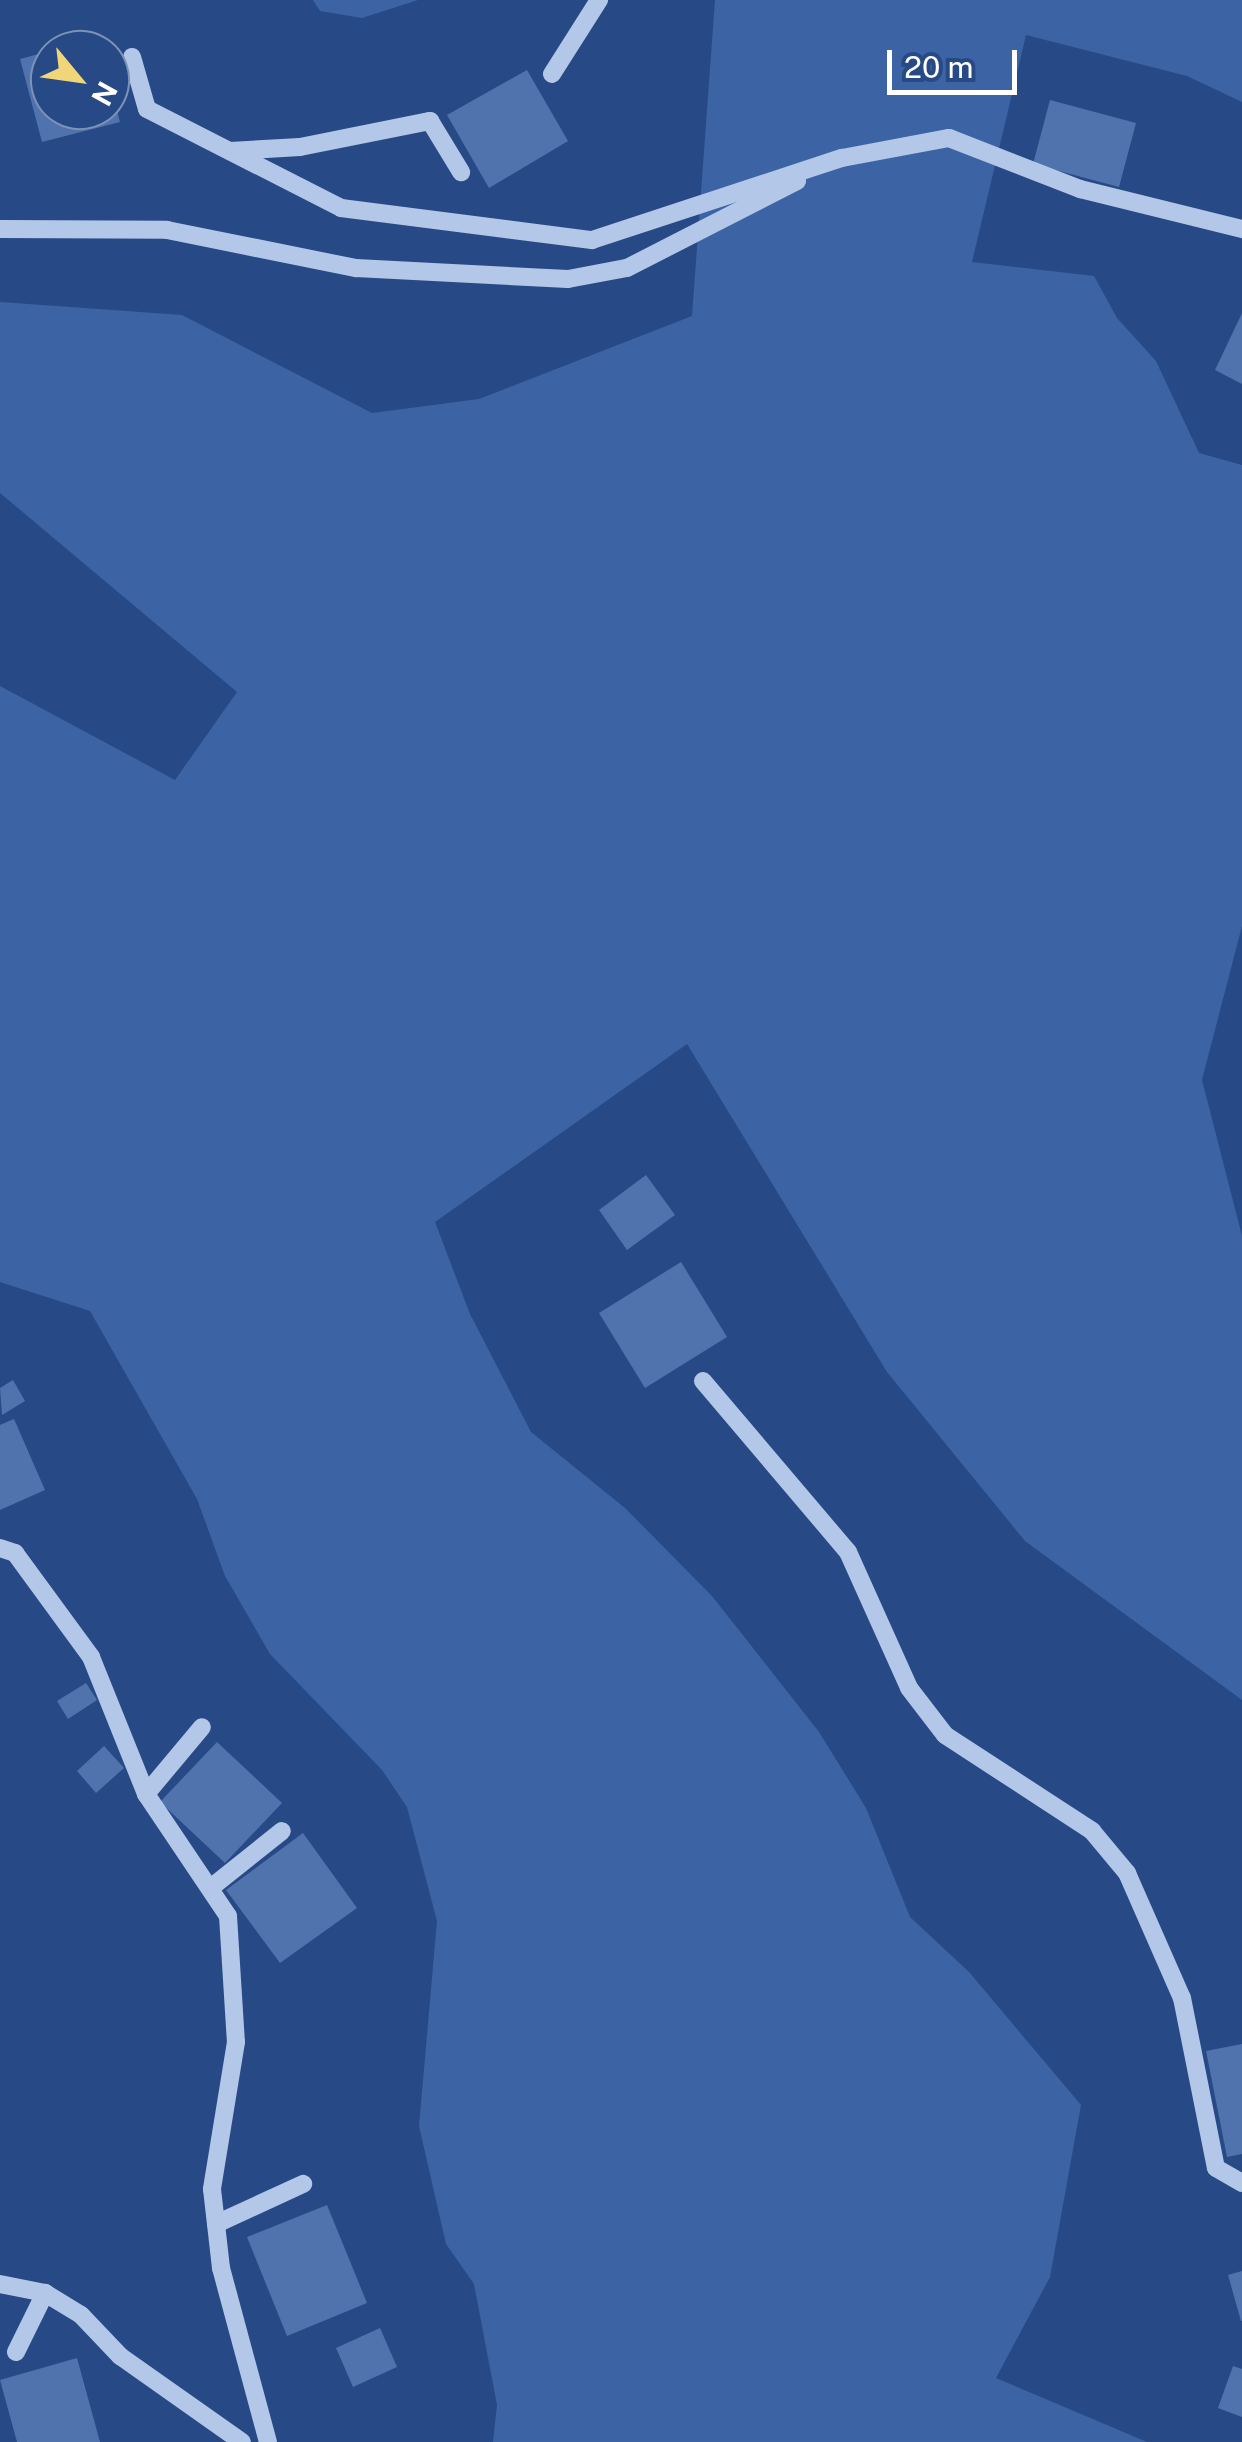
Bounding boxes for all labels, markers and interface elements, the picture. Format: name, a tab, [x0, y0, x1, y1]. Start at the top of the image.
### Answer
north arrow	[30, 30, 130, 130]
scale bar	[892, 30, 1022, 92]
text: 20 m	[904, 49, 973, 85]
text: N	[85, 76, 125, 111]

